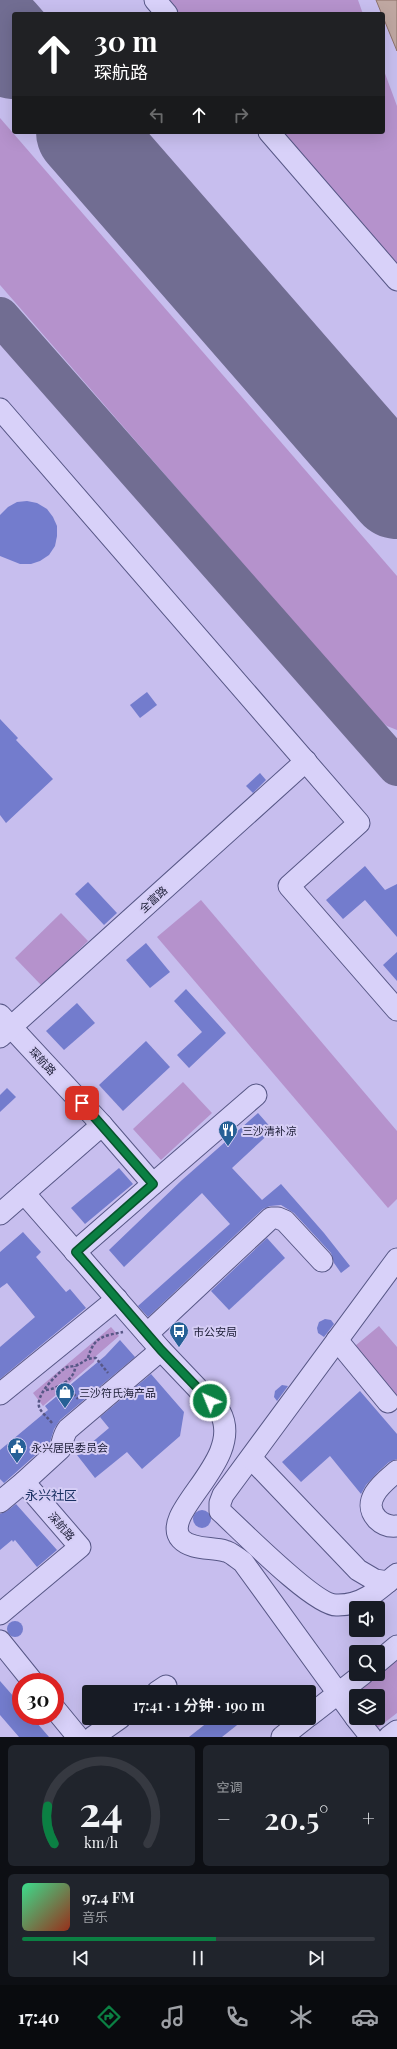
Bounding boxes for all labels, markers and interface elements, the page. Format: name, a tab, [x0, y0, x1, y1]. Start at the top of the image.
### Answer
text: 30 m	[94, 22, 158, 59]
icon: ahead	[28, 28, 80, 80]
text: 琛航路	[94, 60, 148, 84]
icon: left	[146, 104, 168, 126]
icon: ahead	[188, 104, 210, 126]
icon: right	[230, 104, 252, 126]
street label: 全富路	[136, 882, 170, 916]
street label: 琛航路	[26, 1044, 60, 1078]
pin	[65, 1086, 99, 1120]
icon: arrive	[71, 1092, 93, 1114]
restaurant icon: 三沙清补凉	[217, 1119, 239, 1147]
place label: 三沙清补凉	[242, 1123, 297, 1138]
bus stop icon: 市公安局	[168, 1320, 190, 1348]
place label: 市公安局	[193, 1324, 237, 1339]
position arrow	[189, 1380, 231, 1422]
shop icon: 三沙符氏海产品	[54, 1381, 76, 1409]
place label: 三沙符氏海产品	[79, 1385, 156, 1400]
public building icon: 永兴居民委员会	[6, 1436, 28, 1464]
place label: 永兴居民委员会	[31, 1440, 108, 1455]
district label: 永兴社区	[25, 1486, 77, 1503]
street label: 深航路	[46, 1509, 78, 1543]
map controls	[349, 1601, 385, 1725]
button: sound	[349, 1601, 385, 1637]
button: search	[349, 1645, 385, 1681]
speed limit sign: 30	[12, 1673, 64, 1725]
button: layers	[349, 1689, 385, 1725]
text: 17:41 · 1 分钟 · 190 m	[133, 1695, 265, 1715]
text: 空调	[217, 1778, 243, 1795]
text: 24	[79, 1781, 123, 1836]
text: 20.5°	[264, 1798, 329, 1838]
text: −	[217, 1803, 231, 1833]
text: +	[362, 1803, 375, 1833]
text: km/h	[84, 1832, 119, 1851]
text: 97.4 FM	[82, 1887, 135, 1907]
text: 音乐	[82, 1908, 108, 1925]
icon: previous	[70, 1947, 92, 1969]
icon: pause	[187, 1947, 209, 1969]
icon: next	[305, 1947, 327, 1969]
icon: directions	[95, 2003, 123, 2031]
icon: music	[159, 2003, 187, 2031]
icon: phone	[223, 2003, 251, 2031]
icon: climate	[287, 2003, 315, 2031]
icon: car	[351, 2003, 379, 2031]
text: 17:40	[18, 2005, 59, 2029]

